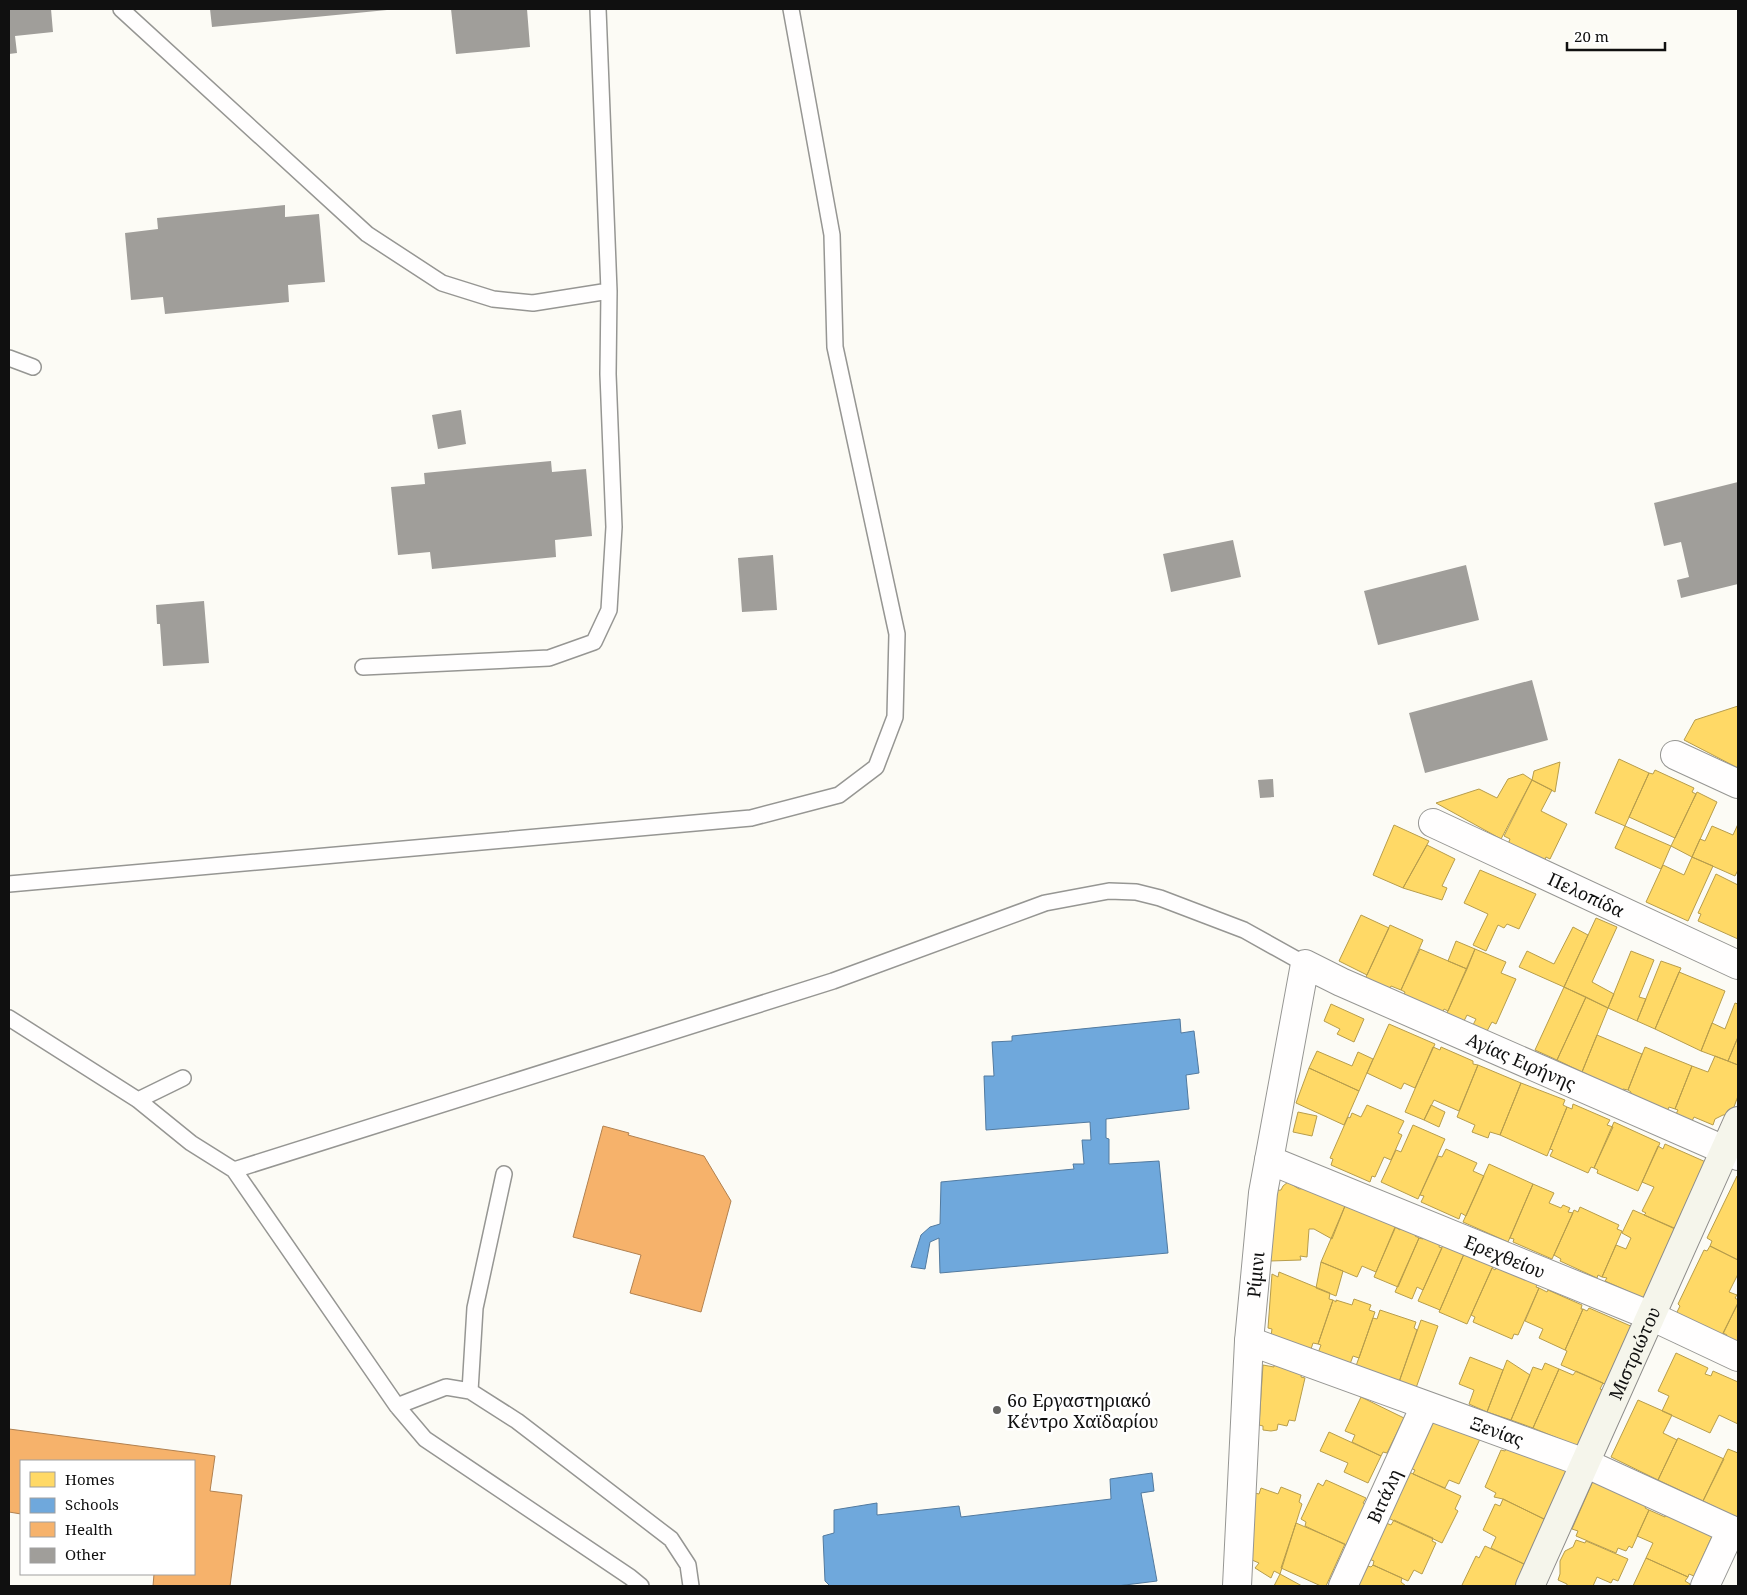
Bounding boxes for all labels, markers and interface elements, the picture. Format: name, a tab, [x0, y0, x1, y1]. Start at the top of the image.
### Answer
scale bar	[1567, 20, 1664, 52]
text: 20 m	[1574, 26, 1609, 46]
street label: Πελοπίδα	[1544, 866, 1629, 923]
street label: Αγίας Ειρήνης	[1463, 1027, 1580, 1096]
street label: Ερεχθείου	[1461, 1229, 1549, 1284]
street label: Ρίμινι	[1241, 1250, 1269, 1299]
street label: Μιστριώτου	[1603, 1303, 1665, 1404]
place label: 6ο Εργαστηριακό Κέντρο Χαϊδαρίου	[1007, 1388, 1159, 1433]
marker: 6ο Εργαστηριακό Κέντρο Χαϊδαρίου	[991, 1404, 1003, 1416]
street label: Ξενίας	[1467, 1410, 1527, 1452]
legend	[20, 1460, 195, 1575]
street label: Βιτάλη	[1361, 1465, 1407, 1527]
text: Homes	[65, 1469, 115, 1489]
text: Schools	[65, 1494, 119, 1514]
text: Health	[65, 1519, 113, 1539]
text: Other	[65, 1544, 106, 1564]

